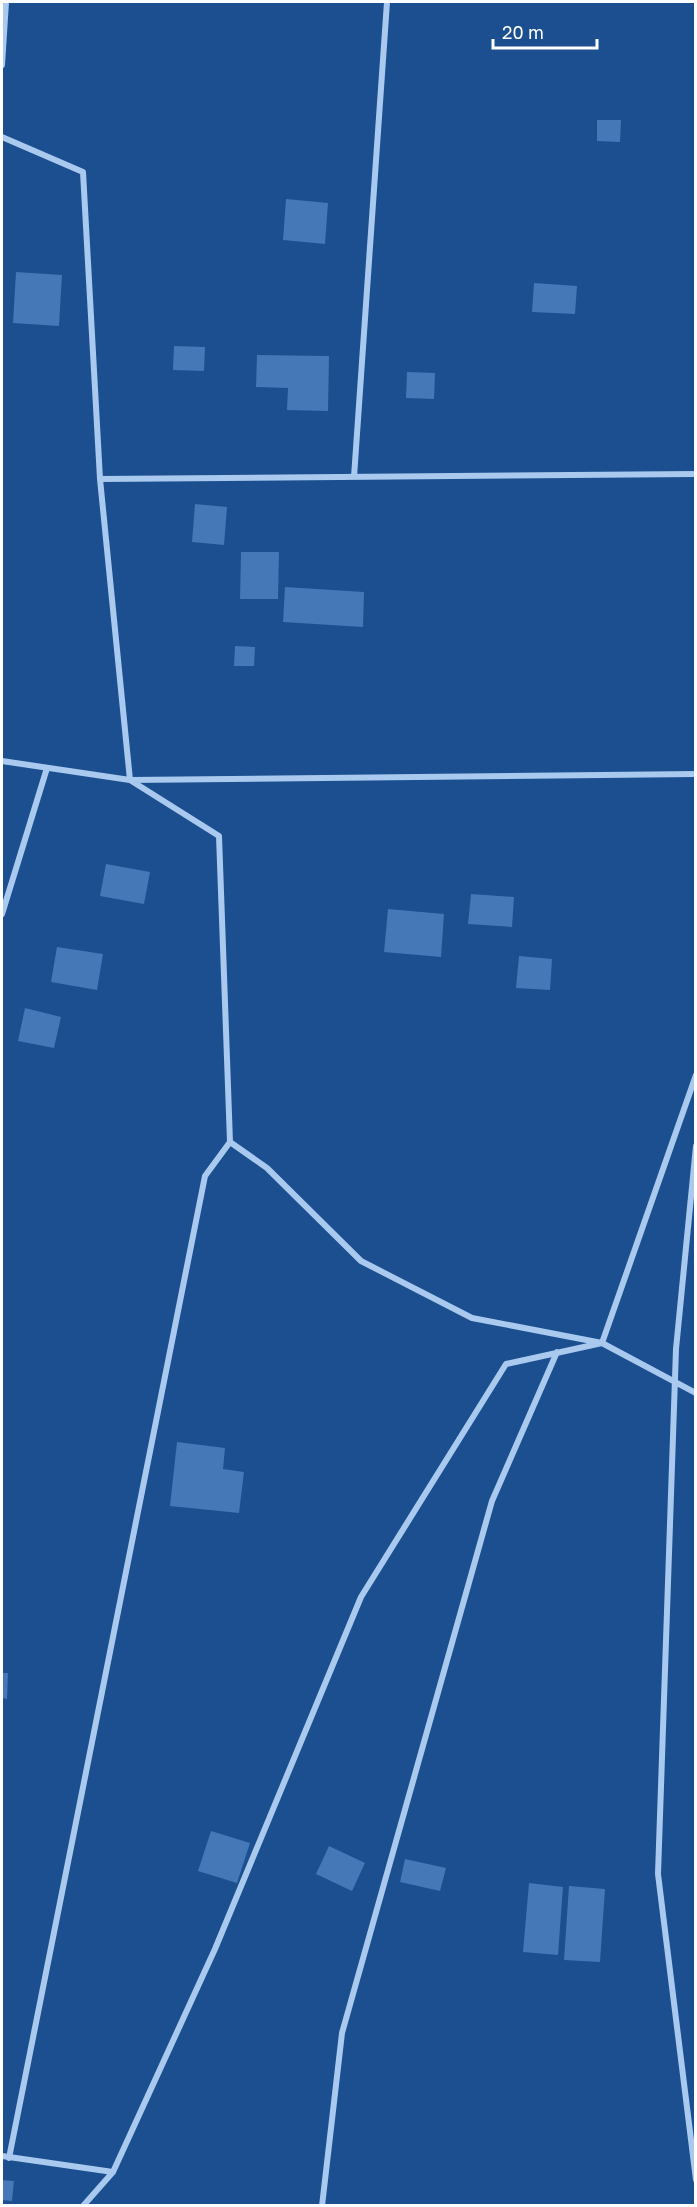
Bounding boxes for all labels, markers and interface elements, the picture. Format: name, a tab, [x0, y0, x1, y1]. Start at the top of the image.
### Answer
scale bar	[493, 12, 596, 50]
text: 20 m	[502, 21, 544, 43]

